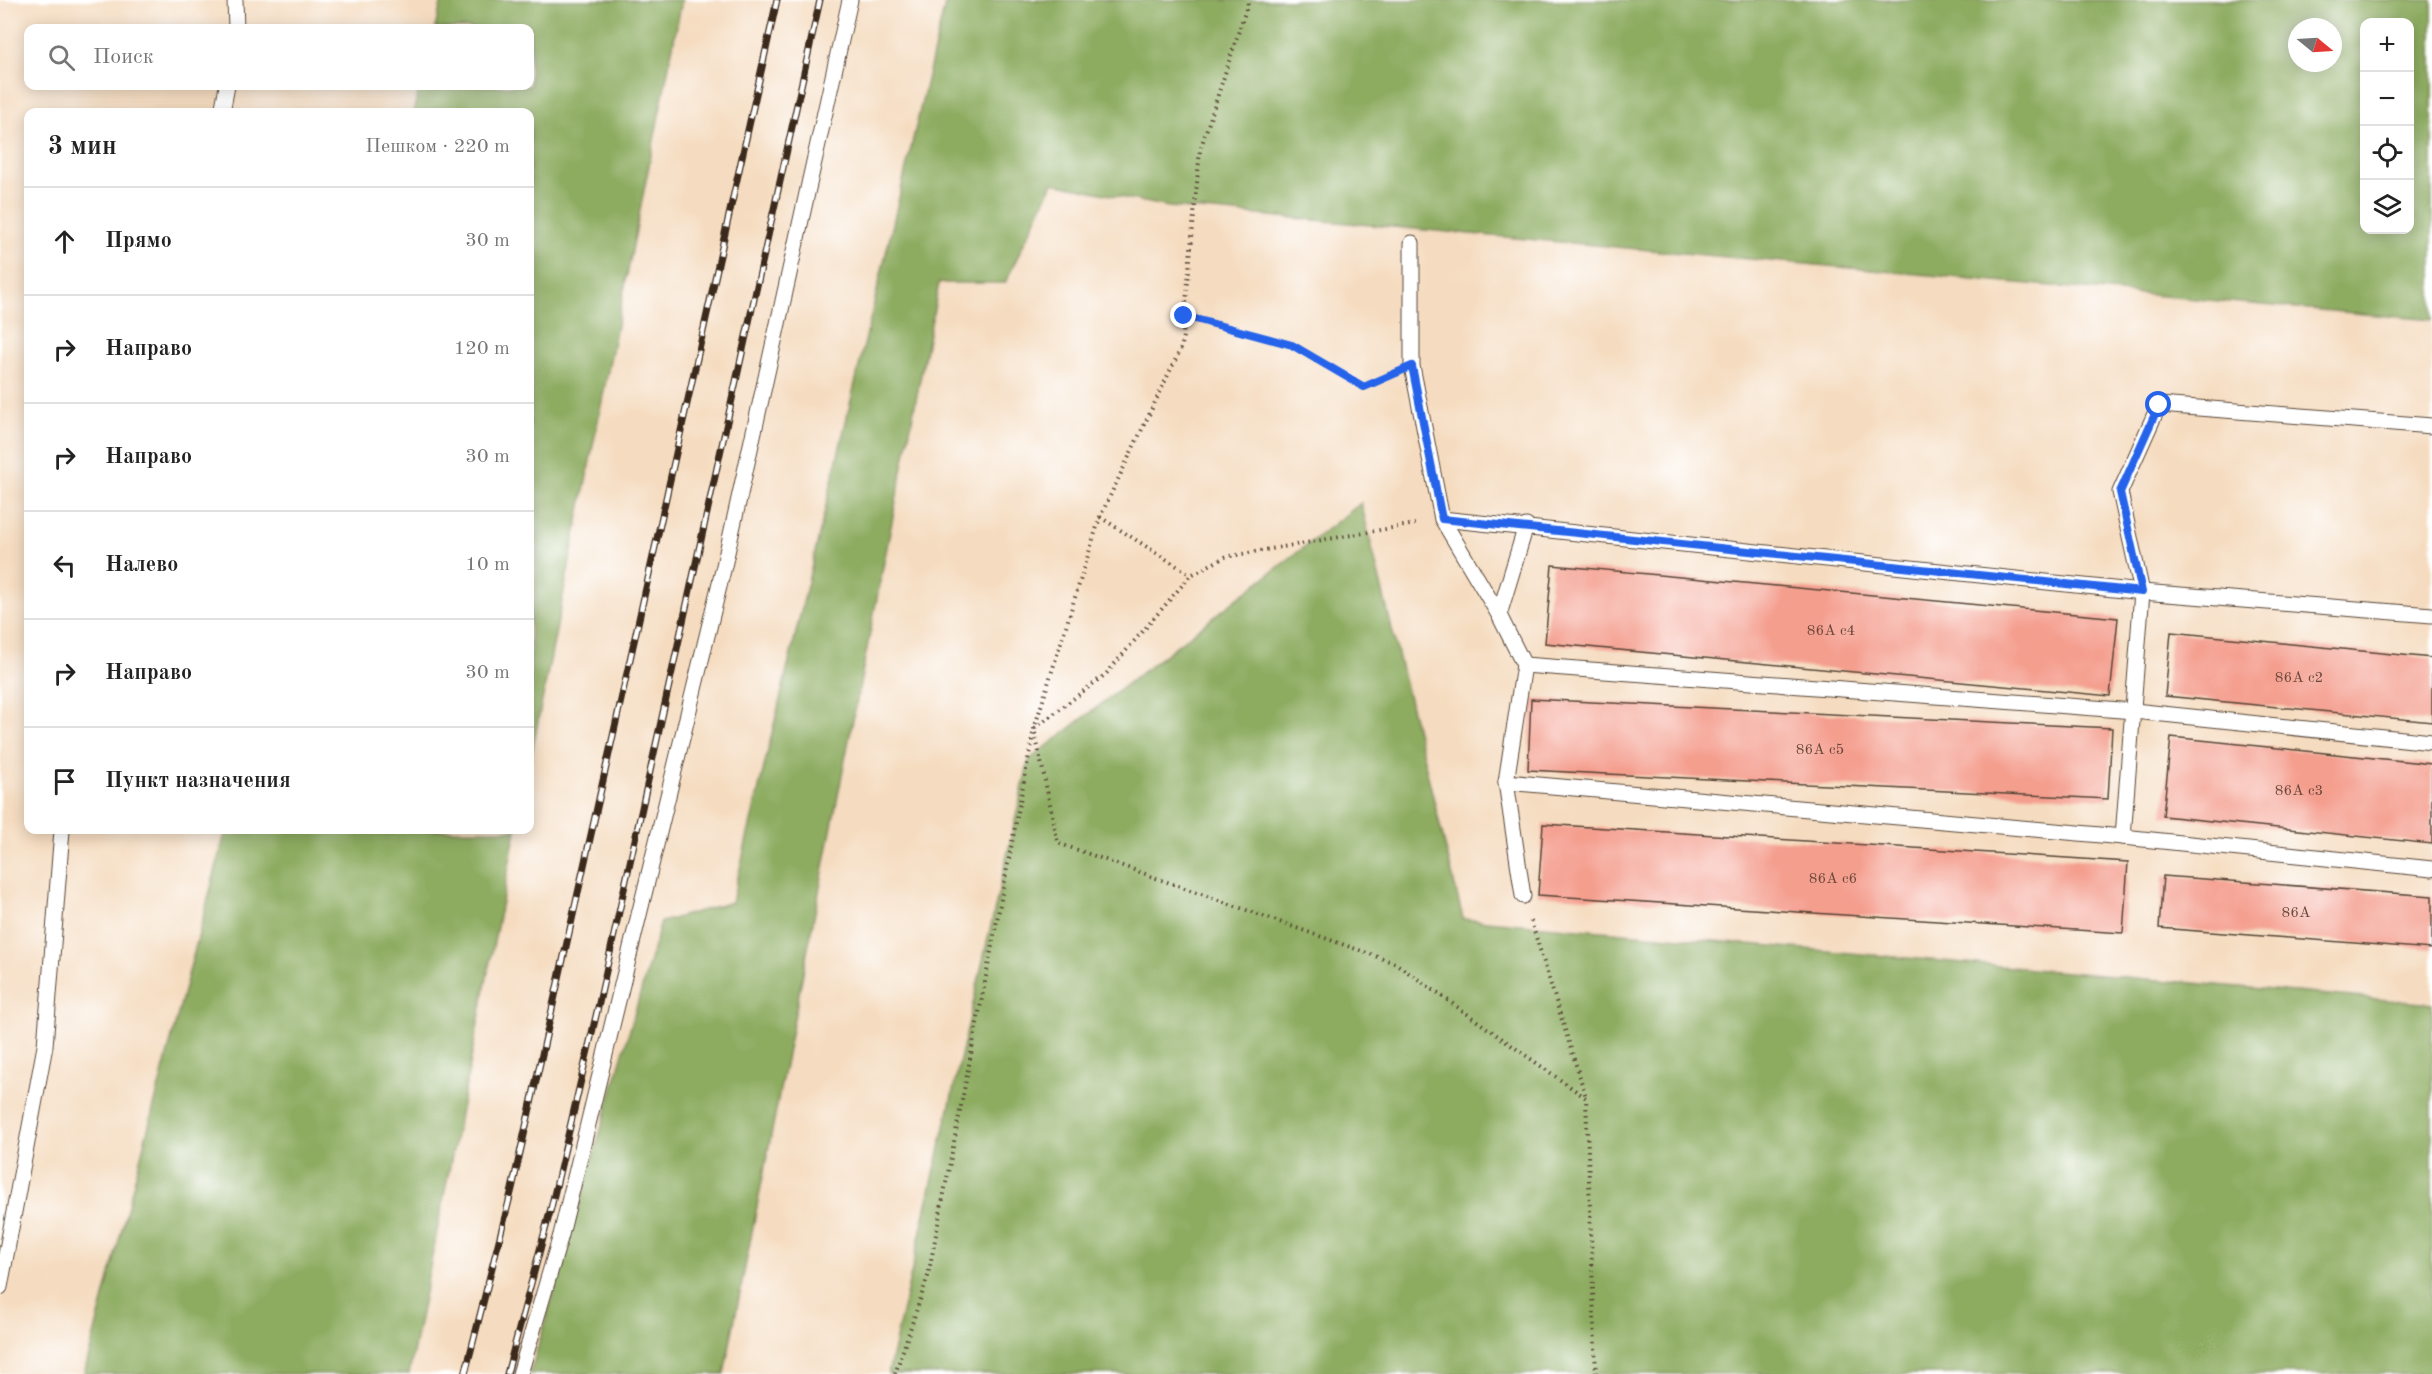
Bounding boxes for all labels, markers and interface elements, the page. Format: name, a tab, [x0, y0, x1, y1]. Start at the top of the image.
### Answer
north arrow	[2288, 18, 2342, 72]
map controls	[2360, 18, 2414, 234]
button: +	[2360, 18, 2414, 72]
search box	[24, 24, 534, 90]
icon: search	[45, 41, 78, 74]
text: Поиск	[93, 46, 154, 68]
button: −	[2360, 72, 2414, 126]
button: locate	[2360, 126, 2414, 180]
text: 3 мин	[48, 134, 117, 160]
text: Пешком · 220 m	[365, 137, 510, 157]
button: layers	[2360, 180, 2414, 234]
icon: ahead	[48, 225, 81, 258]
text: Прямо	[105, 230, 172, 252]
text: 30 m	[465, 231, 510, 251]
route end	[1170, 302, 1196, 328]
icon: right	[48, 333, 81, 366]
text: Направо	[105, 338, 192, 360]
text: 120 m	[454, 339, 510, 359]
route start	[2145, 391, 2171, 417]
icon: right	[48, 441, 81, 474]
text: Направо	[105, 446, 192, 468]
text: 30 m	[465, 447, 510, 467]
icon: left	[48, 549, 81, 582]
text: Налево	[105, 554, 178, 576]
text: 10 m	[465, 555, 510, 575]
house number: 86А с4	[1807, 624, 1855, 639]
icon: right	[48, 657, 81, 690]
text: Направо	[105, 662, 192, 684]
text: 30 m	[465, 663, 510, 683]
house number: 86А с2	[2275, 671, 2323, 686]
house number: 86А с5	[1796, 743, 1844, 758]
icon: arrive	[48, 765, 81, 798]
text: Пункт назначения	[105, 770, 291, 792]
house number: 86А с3	[2275, 784, 2323, 799]
house number: 86А с6	[1809, 872, 1857, 887]
house number: 86А	[2282, 906, 2311, 921]

